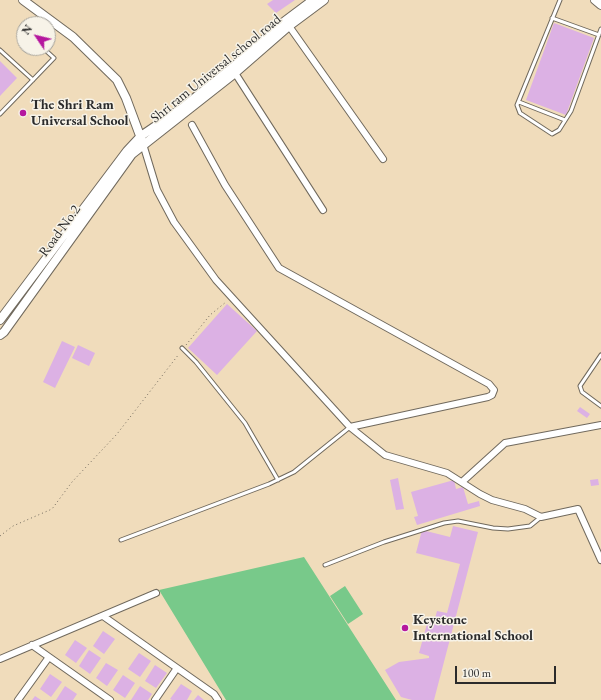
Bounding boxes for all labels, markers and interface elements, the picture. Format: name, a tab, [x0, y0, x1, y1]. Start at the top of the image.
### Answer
street label: Shri ram Universal school road	[147, 11, 285, 127]
north arrow	[16, 16, 56, 56]
text: N	[19, 22, 35, 37]
place label: The Shri Ram Universal School	[31, 97, 128, 130]
marker: The Shri Ram Universal School	[18, 108, 28, 118]
street label: Road No.2	[36, 202, 84, 260]
place label: Keystone International School	[413, 612, 533, 644]
marker: Keystone International School	[400, 623, 410, 633]
scale bar	[457, 658, 558, 684]
text: 100 m	[462, 665, 491, 681]

